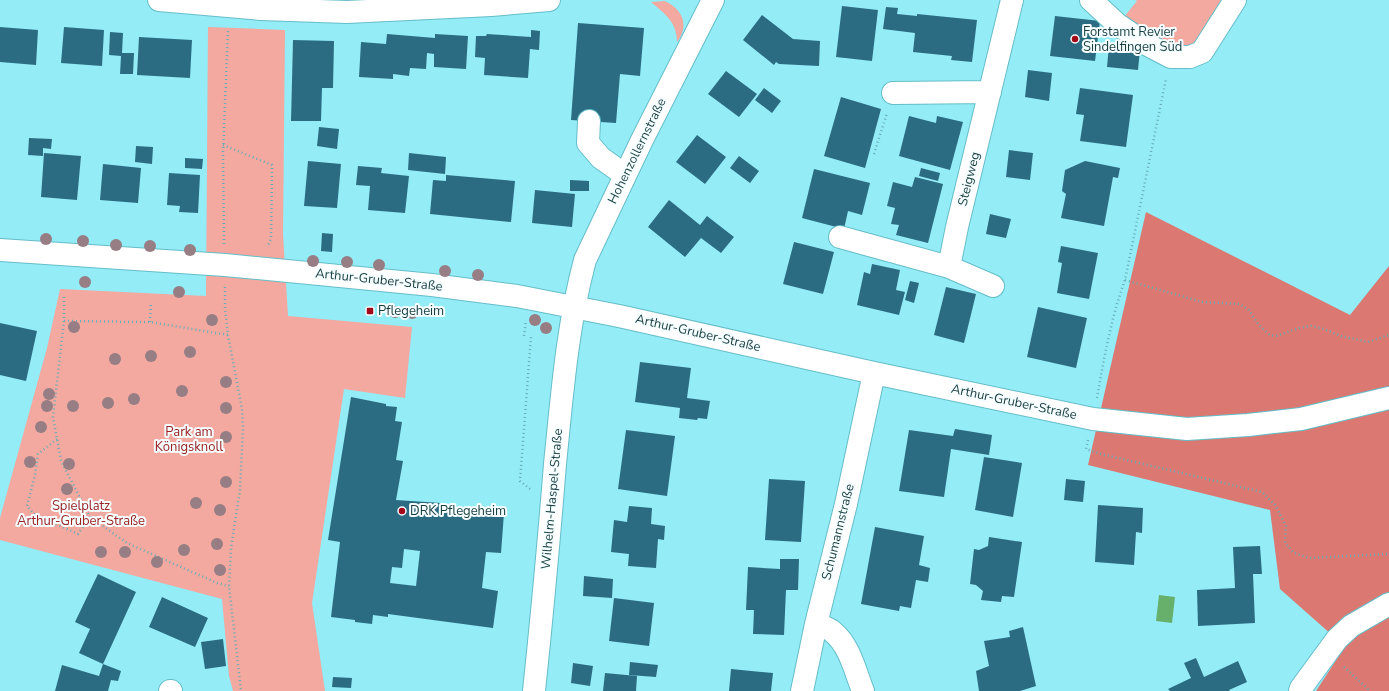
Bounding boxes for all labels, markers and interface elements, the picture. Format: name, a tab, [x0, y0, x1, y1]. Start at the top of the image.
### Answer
place label: Forstamt Revier Sindelfingen Süd	[1083, 23, 1182, 56]
marker: Forstamt Revier Sindelfingen Süd	[1070, 34, 1080, 44]
street label: Hohenzollernstraße	[604, 95, 670, 207]
street label: Steigweg	[954, 150, 984, 208]
street label: Arthur-Gruber-Straße	[314, 264, 444, 296]
place label: Pflegeheim	[378, 302, 444, 320]
marker: Pflegeheim	[365, 306, 375, 316]
street label: Arthur-Gruber-Straße	[634, 310, 762, 356]
street label: Arthur-Gruber-Straße	[950, 380, 1079, 424]
park label: Park am Königsknoll	[155, 423, 223, 456]
street label: Wilhelm-Haspel-Straße	[537, 428, 567, 570]
street label: Schumannstraße	[817, 482, 859, 582]
park label: Spielplatz Arthur-Gruber-Straße	[17, 497, 145, 530]
place label: DRK Pflegeheim	[410, 502, 506, 520]
marker: DRK Pflegeheim	[397, 506, 407, 516]

